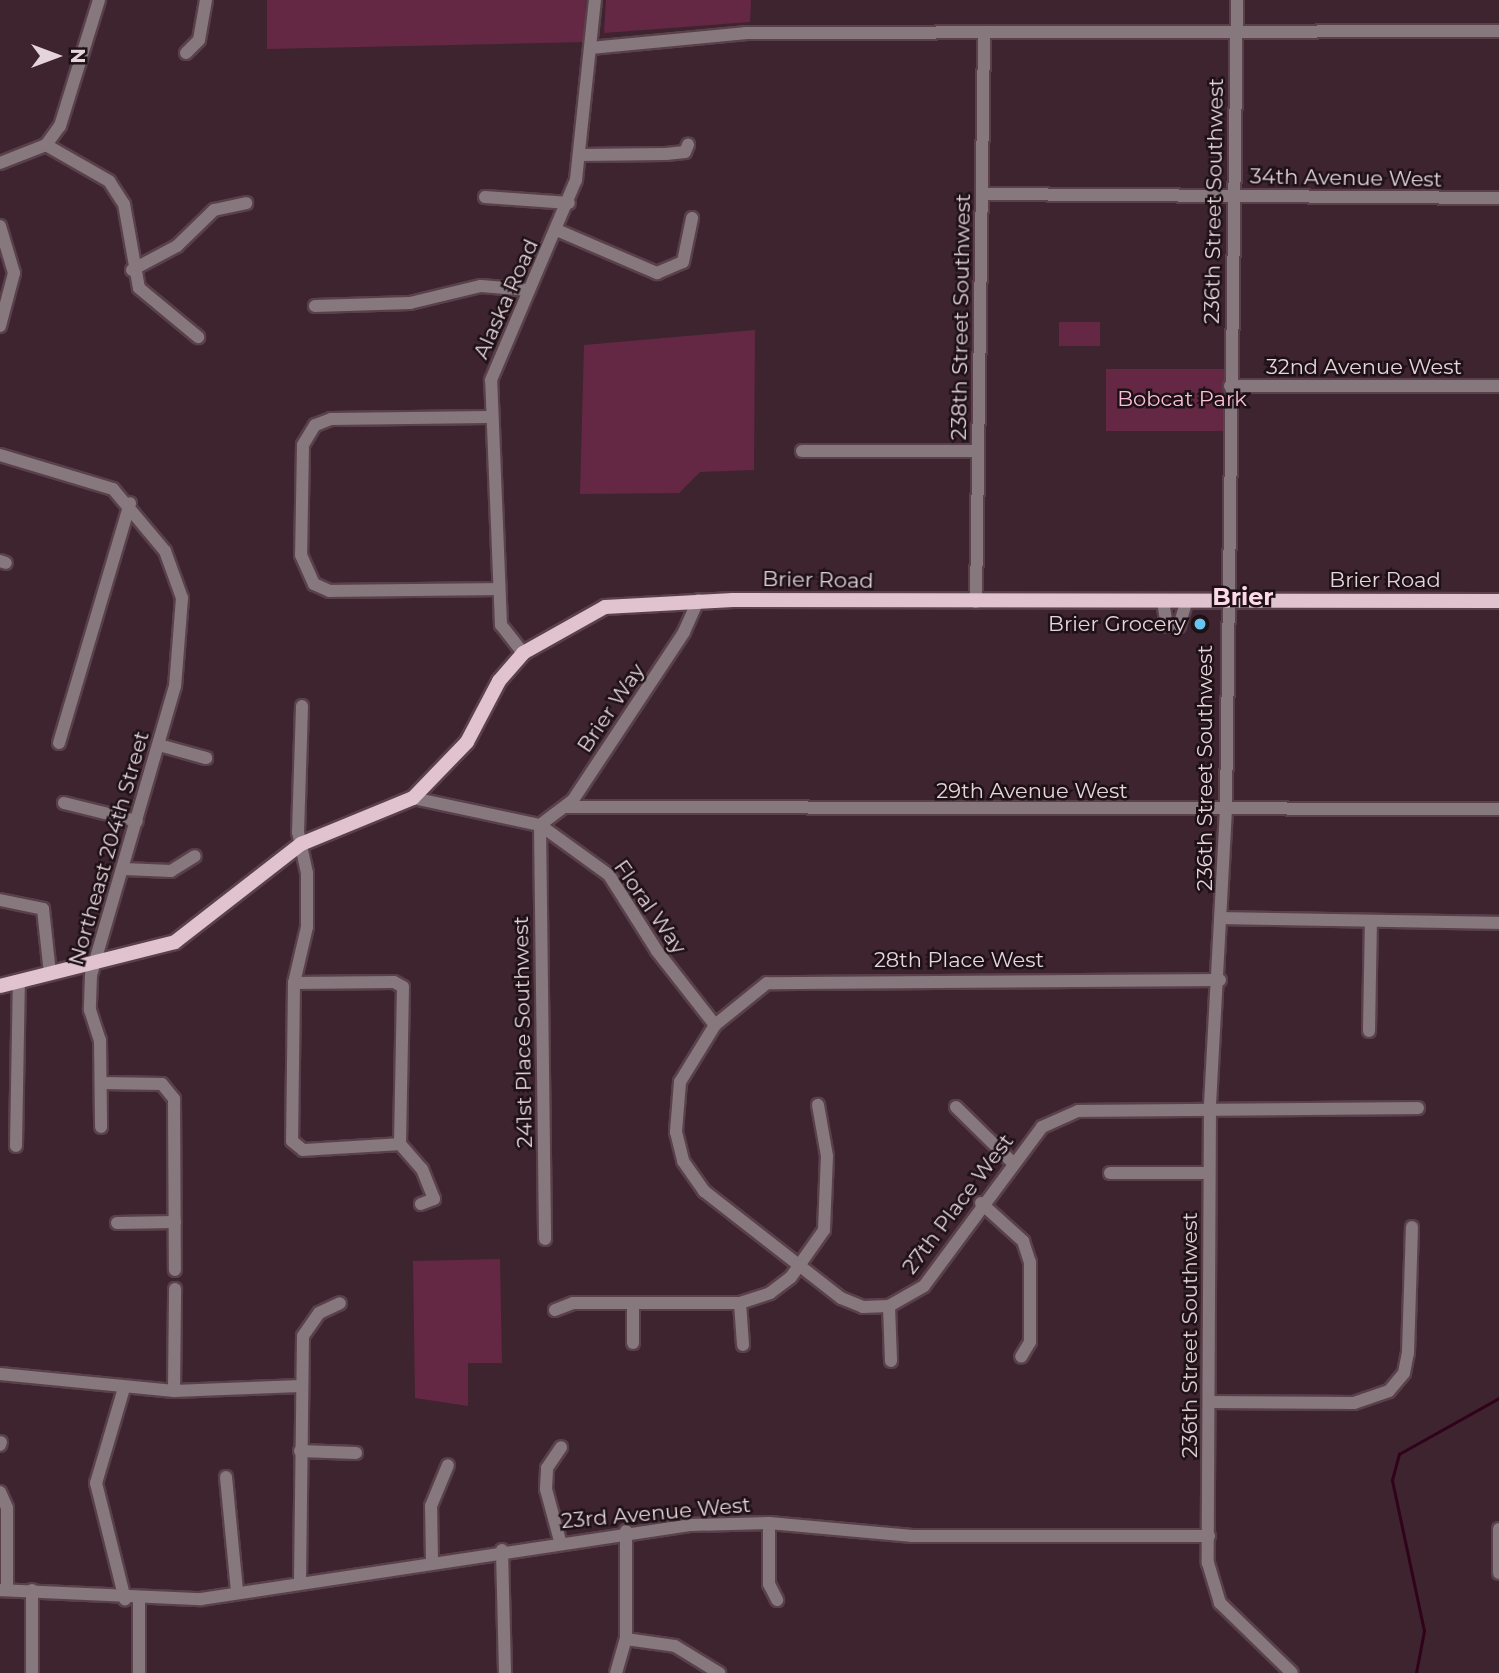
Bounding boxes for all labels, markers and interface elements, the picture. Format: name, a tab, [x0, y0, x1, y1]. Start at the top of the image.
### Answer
north arrow	[21, 21, 91, 91]
text: N	[66, 48, 89, 64]
street label: 236th Street Southwest	[1199, 78, 1229, 324]
street label: 34th Avenue West	[1250, 164, 1442, 192]
street label: 238th Street Southwest	[946, 193, 976, 441]
street label: Alaska Road	[468, 235, 544, 363]
street label: 32nd Avenue West	[1266, 354, 1462, 380]
park label: Bobcat Park	[1117, 386, 1247, 412]
street label: Brier Road	[762, 566, 874, 594]
street label: Brier Road	[1329, 567, 1441, 593]
district label: Brier	[1212, 583, 1274, 611]
place label: Brier Grocery	[1048, 611, 1186, 637]
marker: Brier Grocery	[1192, 616, 1208, 632]
street label: 236th Street Southwest	[1192, 645, 1218, 891]
street label: Brier Way	[572, 659, 650, 757]
street label: Northeast 204th Street	[64, 728, 154, 968]
street label: 29th Avenue West	[936, 778, 1128, 804]
street label: Floral Way	[608, 855, 692, 959]
street label: 241st Place Southwest	[508, 916, 538, 1148]
street label: 28th Place West	[874, 947, 1044, 973]
street label: 27th Place West	[897, 1129, 1019, 1279]
street label: 236th Street Southwest	[1177, 1212, 1203, 1458]
street label: 23rd Avenue West	[560, 1492, 752, 1534]

